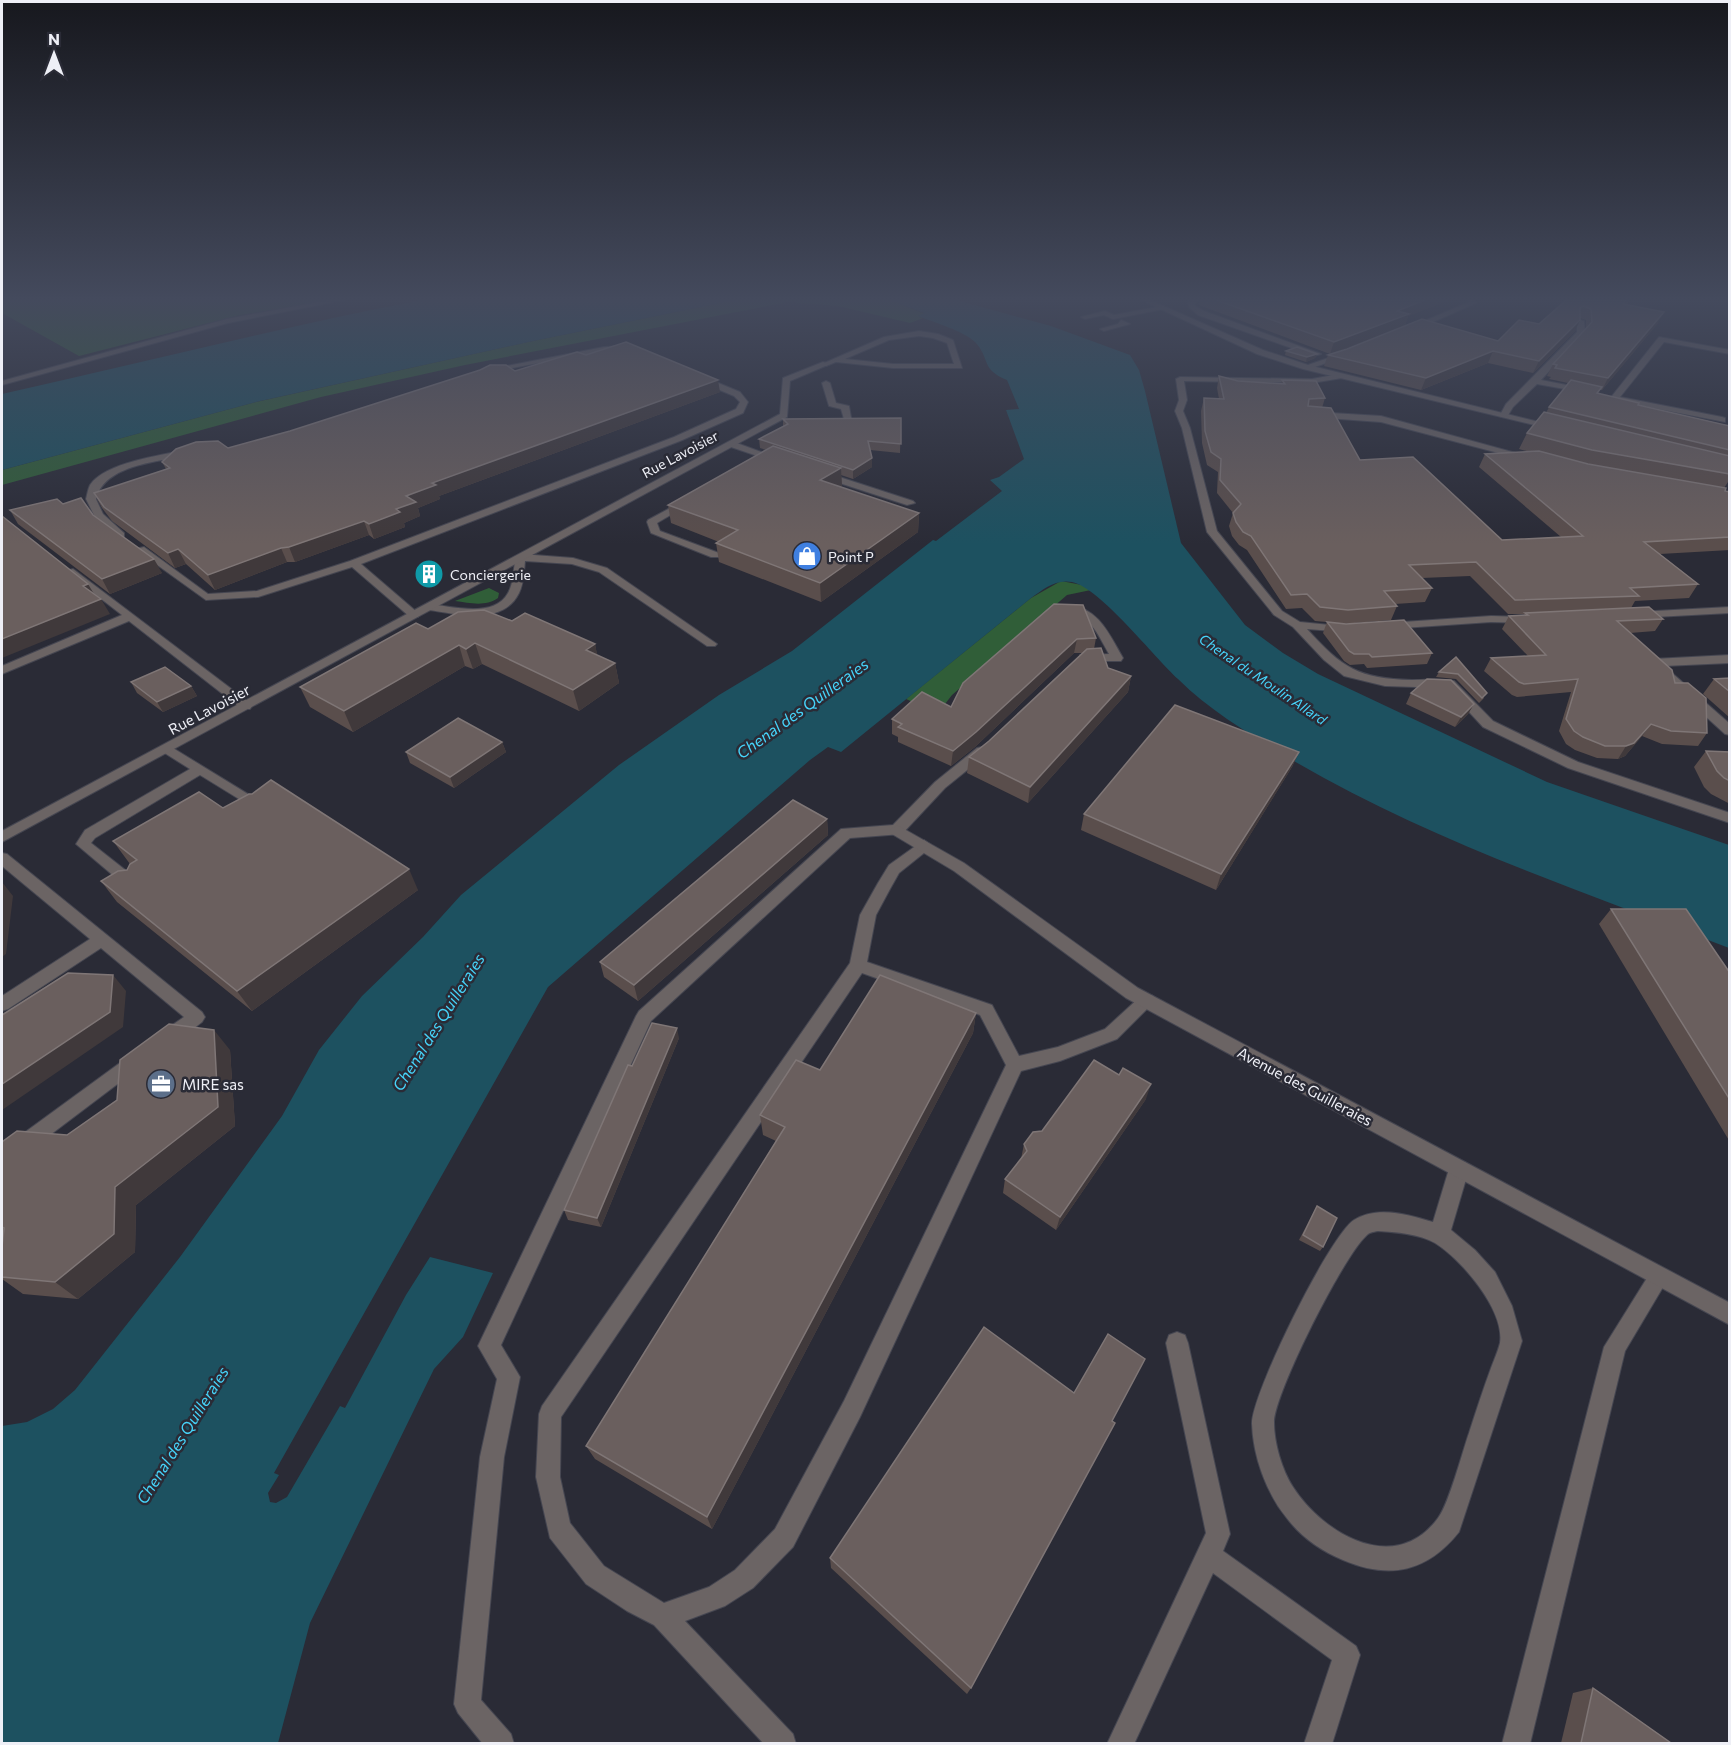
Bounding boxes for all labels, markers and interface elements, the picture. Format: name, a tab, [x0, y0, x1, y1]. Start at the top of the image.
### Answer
north arrow	[24, 24, 84, 84]
text: N	[48, 29, 60, 48]
street label: Rue Lavoisier	[639, 427, 722, 481]
shop icon: Point P	[791, 540, 823, 572]
place label: Point P	[828, 548, 874, 565]
building icon: Conciergerie	[413, 558, 445, 590]
place label: Conciergerie	[450, 566, 531, 583]
water label: Chenal du Moulin Allard	[1196, 630, 1331, 729]
water label: Chenal des Quilleraies	[732, 654, 872, 762]
street label: Rue Lavoisier	[165, 680, 253, 738]
water label: Chenal des Quilleraies	[388, 950, 488, 1094]
street label: Avenue des Guilleraies	[1234, 1043, 1376, 1129]
office icon: MIRE sas	[145, 1068, 177, 1100]
place label: MIRE sas	[182, 1075, 244, 1093]
water label: Chenal des Quilleraies	[132, 1363, 232, 1507]

